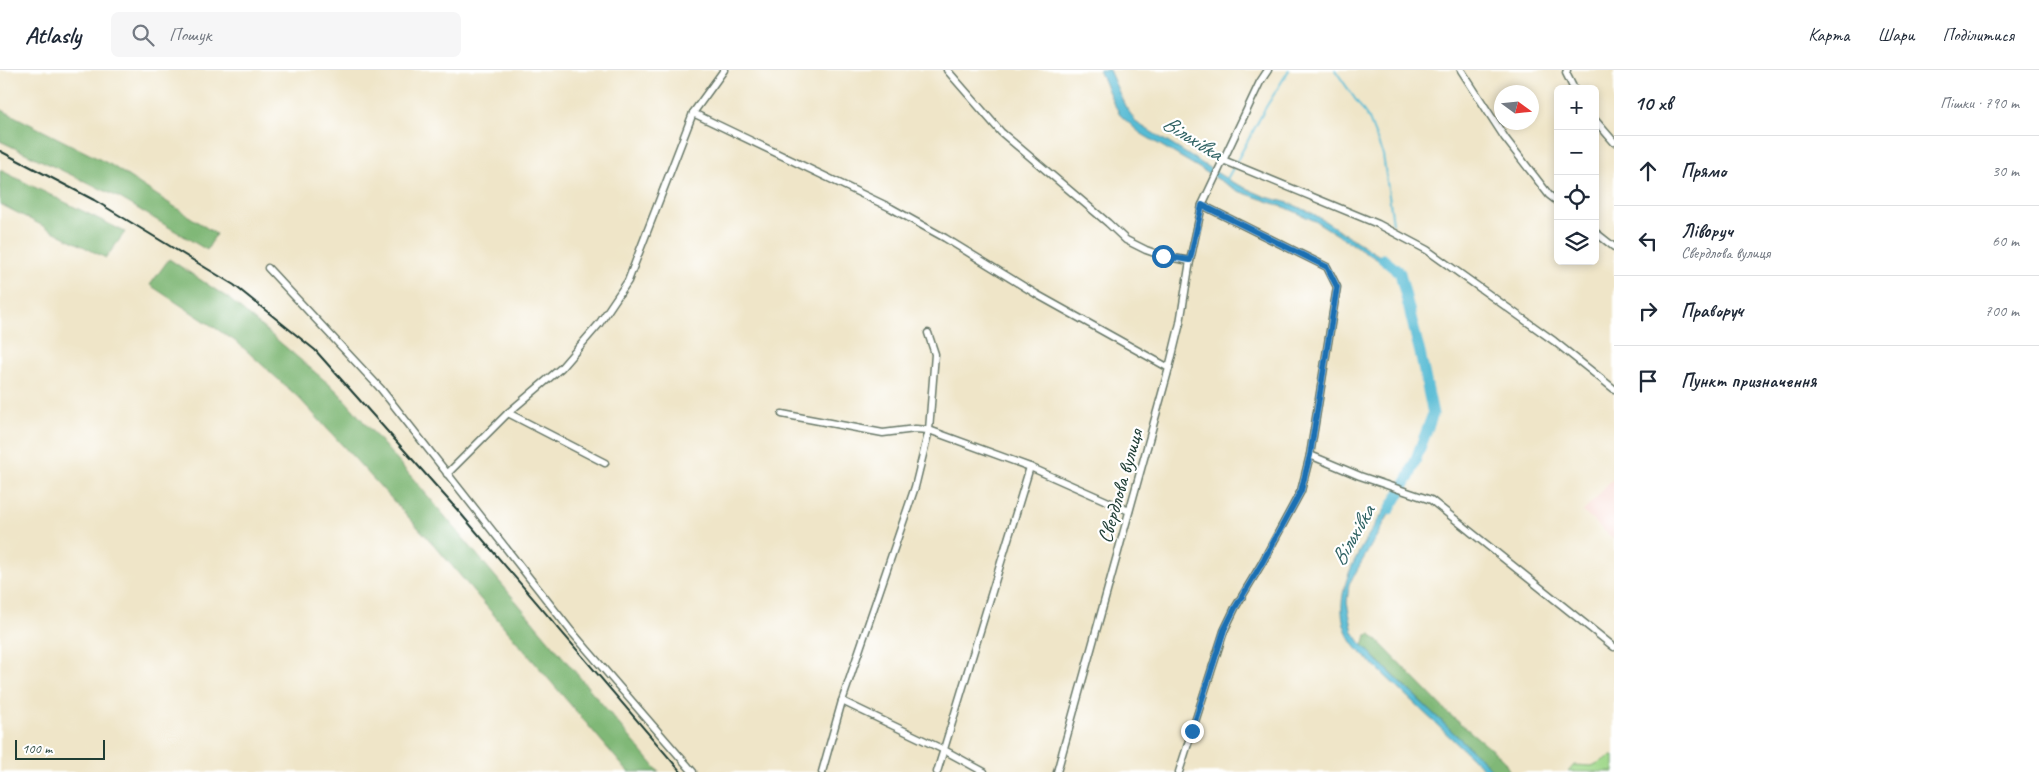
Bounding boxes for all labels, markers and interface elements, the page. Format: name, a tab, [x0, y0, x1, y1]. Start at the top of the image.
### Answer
search box	[111, 12, 461, 57]
text: Atlasly	[25, 20, 81, 50]
icon: search	[129, 21, 157, 49]
text: Пошук	[169, 23, 211, 47]
text: Карта	[1808, 24, 1849, 46]
text: Шари	[1877, 24, 1914, 46]
text: Поділитися	[1942, 24, 2014, 46]
north arrow	[1494, 85, 1539, 130]
map controls	[1554, 85, 1599, 265]
button: +	[1554, 85, 1599, 130]
text: 10 хв	[1634, 90, 1672, 116]
text: Пішки · 790 m	[1940, 93, 2019, 113]
water label: Вільхівка	[1157, 109, 1230, 168]
button: −	[1554, 130, 1599, 175]
icon: ahead	[1634, 157, 1662, 185]
text: Прямо	[1681, 159, 1726, 183]
text: 30 m	[1992, 161, 2019, 181]
button: locate	[1554, 175, 1599, 220]
text: Ліворуч	[1681, 219, 1733, 243]
button: layers	[1554, 220, 1599, 265]
icon: left	[1634, 227, 1662, 255]
text: 60 m	[1992, 231, 2019, 251]
text: Свердлова вулиця	[1681, 243, 1770, 263]
route start	[1152, 245, 1175, 268]
icon: right	[1634, 297, 1662, 325]
text: Праворуч	[1681, 299, 1743, 323]
text: 700 m	[1985, 301, 2019, 321]
icon: arrive	[1634, 367, 1662, 395]
text: Пункт призначення	[1681, 369, 1816, 393]
street label: Свердлова вулиця	[1091, 424, 1149, 546]
water label: Вільхівка	[1324, 498, 1382, 571]
route end	[1181, 720, 1204, 743]
scale bar	[15, 737, 105, 760]
text: 100 m	[22, 740, 52, 757]

